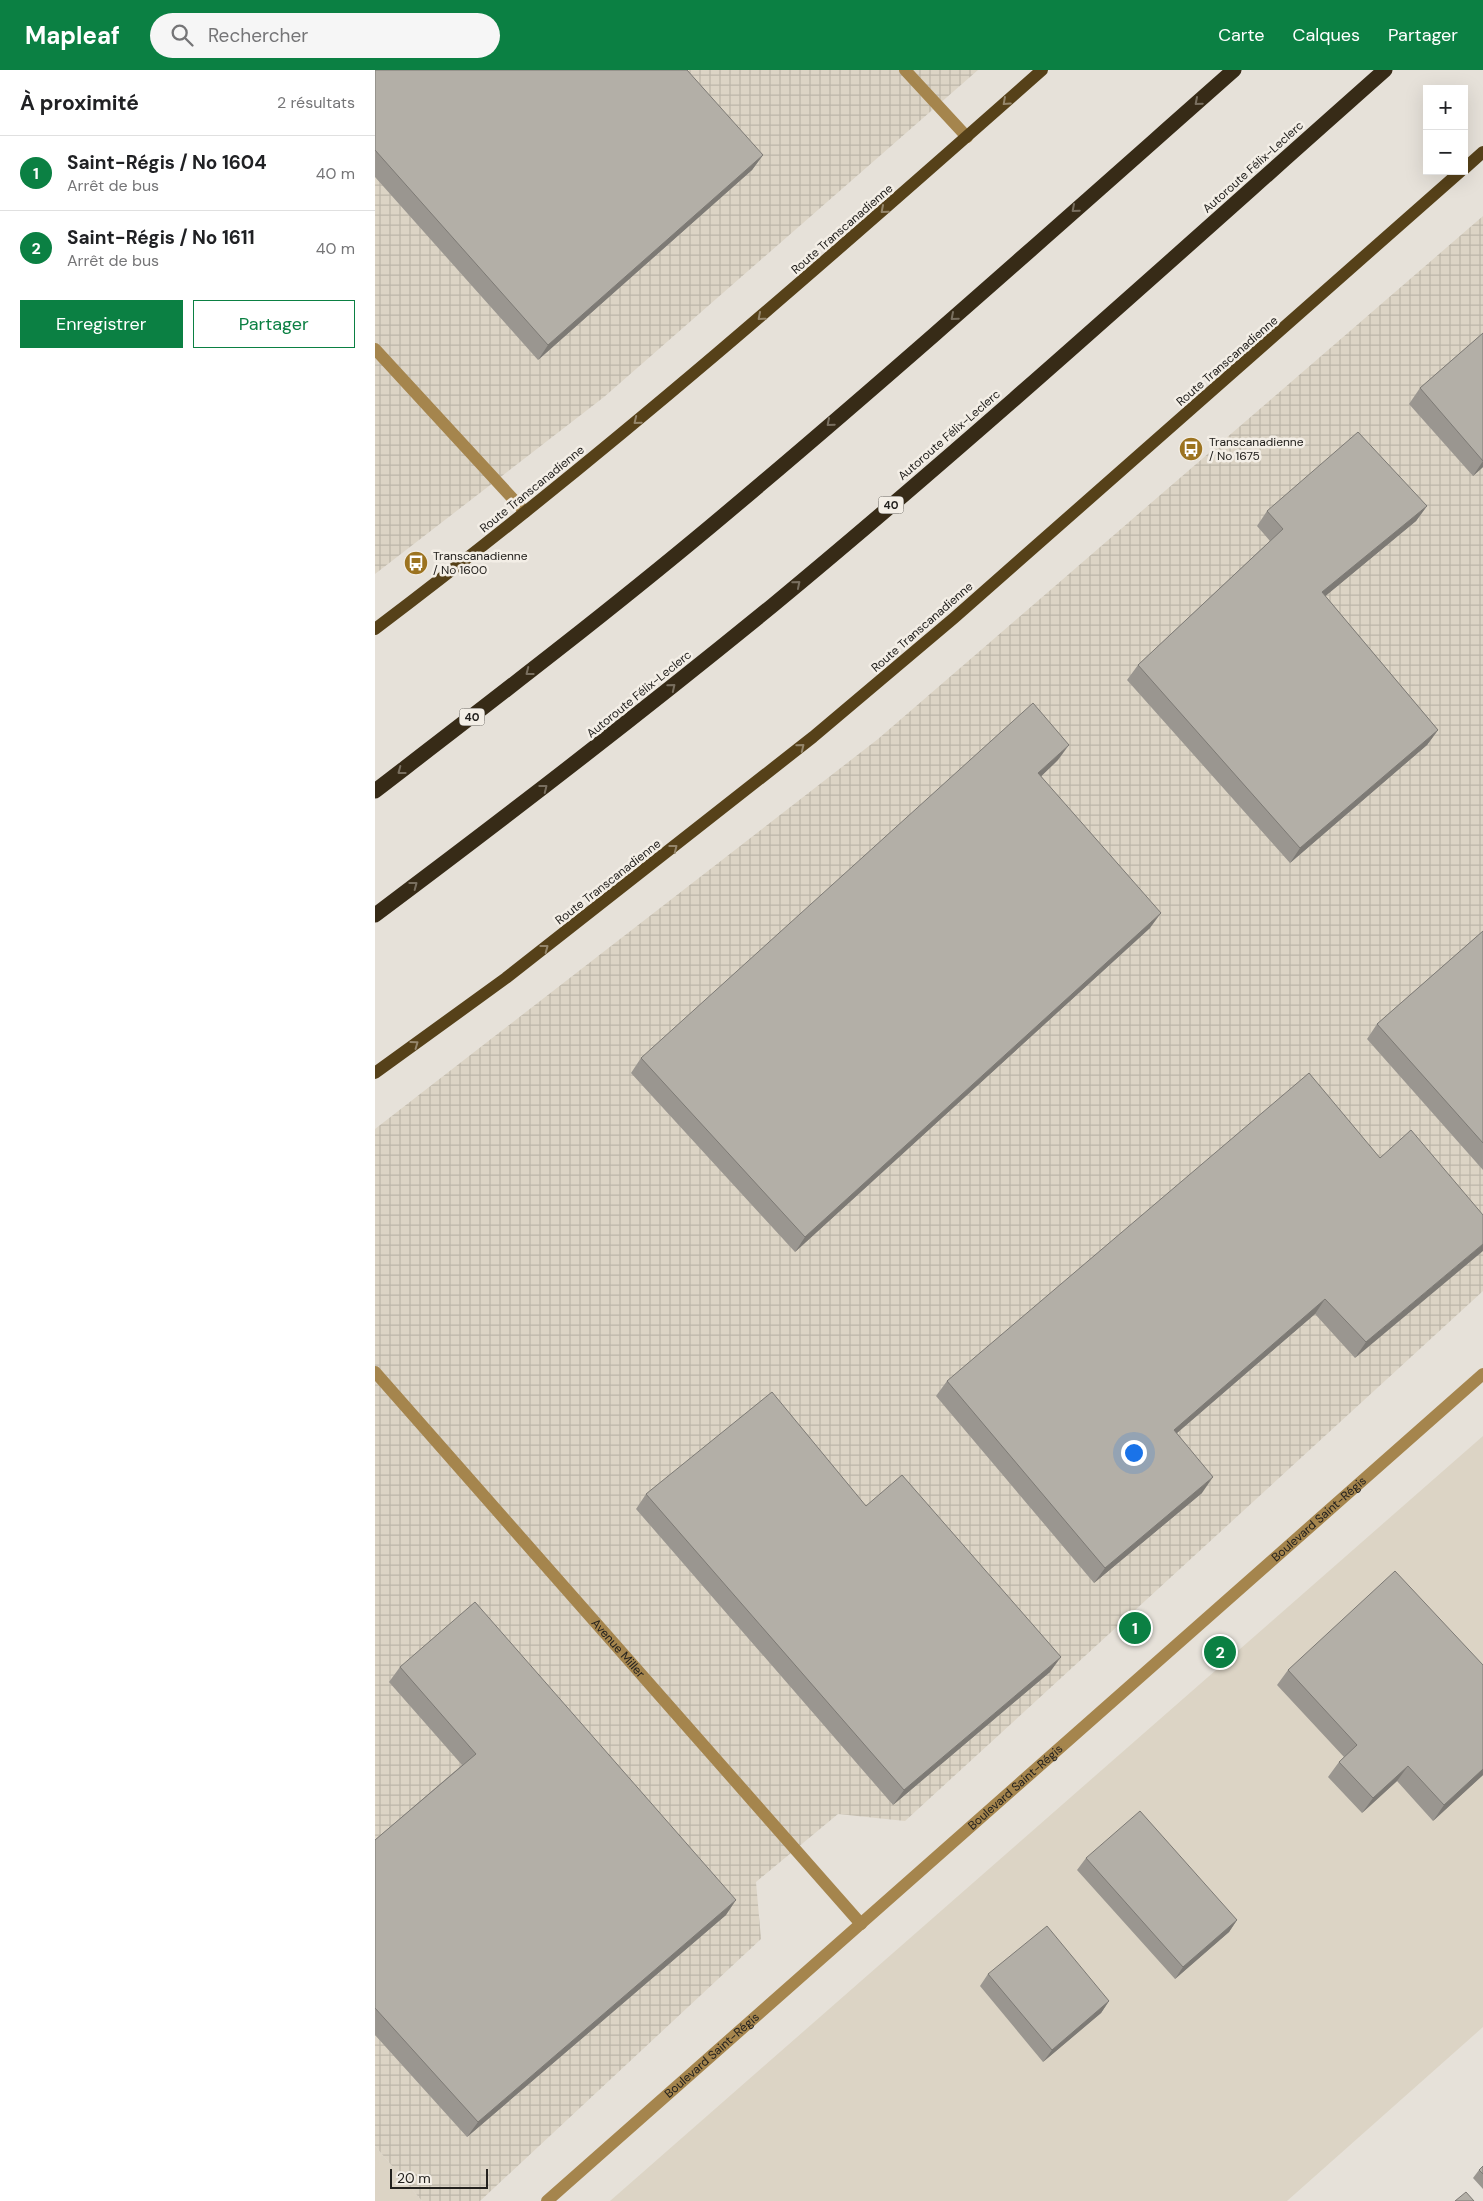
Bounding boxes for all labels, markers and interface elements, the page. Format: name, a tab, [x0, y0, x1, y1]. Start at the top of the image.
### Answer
search box	[150, 13, 500, 58]
text: Mapleaf	[25, 20, 120, 51]
icon: search	[168, 21, 196, 49]
text: Rechercher	[208, 23, 308, 48]
text: Carte	[1218, 23, 1265, 47]
text: Calques	[1293, 23, 1360, 47]
text: Partager	[1388, 23, 1458, 47]
map controls	[1423, 85, 1468, 175]
button: +	[1423, 85, 1468, 130]
text: À proximité	[20, 89, 139, 117]
text: 2 résultats	[277, 92, 355, 113]
one-way arrow	[1194, 96, 1203, 105]
one-way arrow	[1002, 97, 1011, 106]
street label: Autoroute Félix-Leclerc	[1199, 117, 1307, 217]
button: −	[1423, 130, 1468, 175]
text: Saint-Régis / No 1604	[67, 150, 267, 175]
text: 1	[33, 163, 39, 184]
text: 40 m	[316, 163, 355, 184]
text: Arrêt de bus	[67, 175, 159, 196]
street label: Route Transcanadienne	[788, 180, 896, 278]
one-way arrow	[881, 204, 890, 213]
one-way arrow	[1072, 204, 1081, 213]
text: Saint-Régis / No 1611	[67, 225, 255, 250]
text: 2	[31, 238, 41, 259]
text: 40 m	[316, 238, 355, 259]
text: Arrêt de bus	[67, 250, 159, 271]
button: Enregistrer	[20, 300, 183, 348]
button: Partager	[193, 300, 355, 348]
one-way arrow	[758, 311, 767, 320]
one-way arrow	[950, 311, 959, 320]
street label: Route Transcanadienne	[1173, 312, 1281, 410]
street label: Autoroute Félix-Leclerc	[895, 386, 1004, 484]
one-way arrow	[634, 416, 643, 424]
one-way arrow	[827, 417, 836, 426]
place label: Transcanadienne / No 1675	[1209, 434, 1304, 464]
bus stop icon: Transcanadienne / No 1675	[1178, 436, 1204, 462]
street label: Route Transcanadienne	[477, 442, 588, 536]
road number: 40	[879, 496, 903, 514]
place label: Transcanadienne / No 1600	[433, 548, 528, 578]
bus stop icon: Transcanadienne / No 1600	[403, 550, 429, 576]
street label: Route Transcanadienne	[868, 578, 976, 676]
one-way arrow	[792, 581, 801, 590]
street label: Autoroute Félix-Leclerc	[583, 647, 695, 741]
one-way arrow	[526, 667, 535, 675]
one-way arrow	[666, 684, 675, 693]
road number: 40	[459, 708, 485, 726]
one-way arrow	[795, 744, 804, 752]
one-way arrow	[398, 766, 407, 774]
one-way arrow	[538, 785, 547, 793]
street label: Route Transcanadienne	[552, 836, 664, 928]
one-way arrow	[668, 846, 677, 854]
one-way arrow	[408, 883, 417, 891]
one-way arrow	[539, 945, 549, 954]
one-way arrow	[409, 1041, 418, 1050]
your location	[1121, 1440, 1147, 1466]
street label: Boulevard Saint-Régis	[1268, 1473, 1370, 1565]
pin: 1	[1119, 1609, 1151, 1647]
street label: Avenue Miller	[588, 1615, 649, 1682]
pin: 2	[1204, 1633, 1236, 1671]
street label: Boulevard Saint-Régis	[964, 1741, 1066, 1833]
street label: Boulevard Saint-Régis	[661, 2009, 763, 2102]
scale bar	[390, 2166, 487, 2189]
text: 20 m	[397, 2169, 431, 2187]

